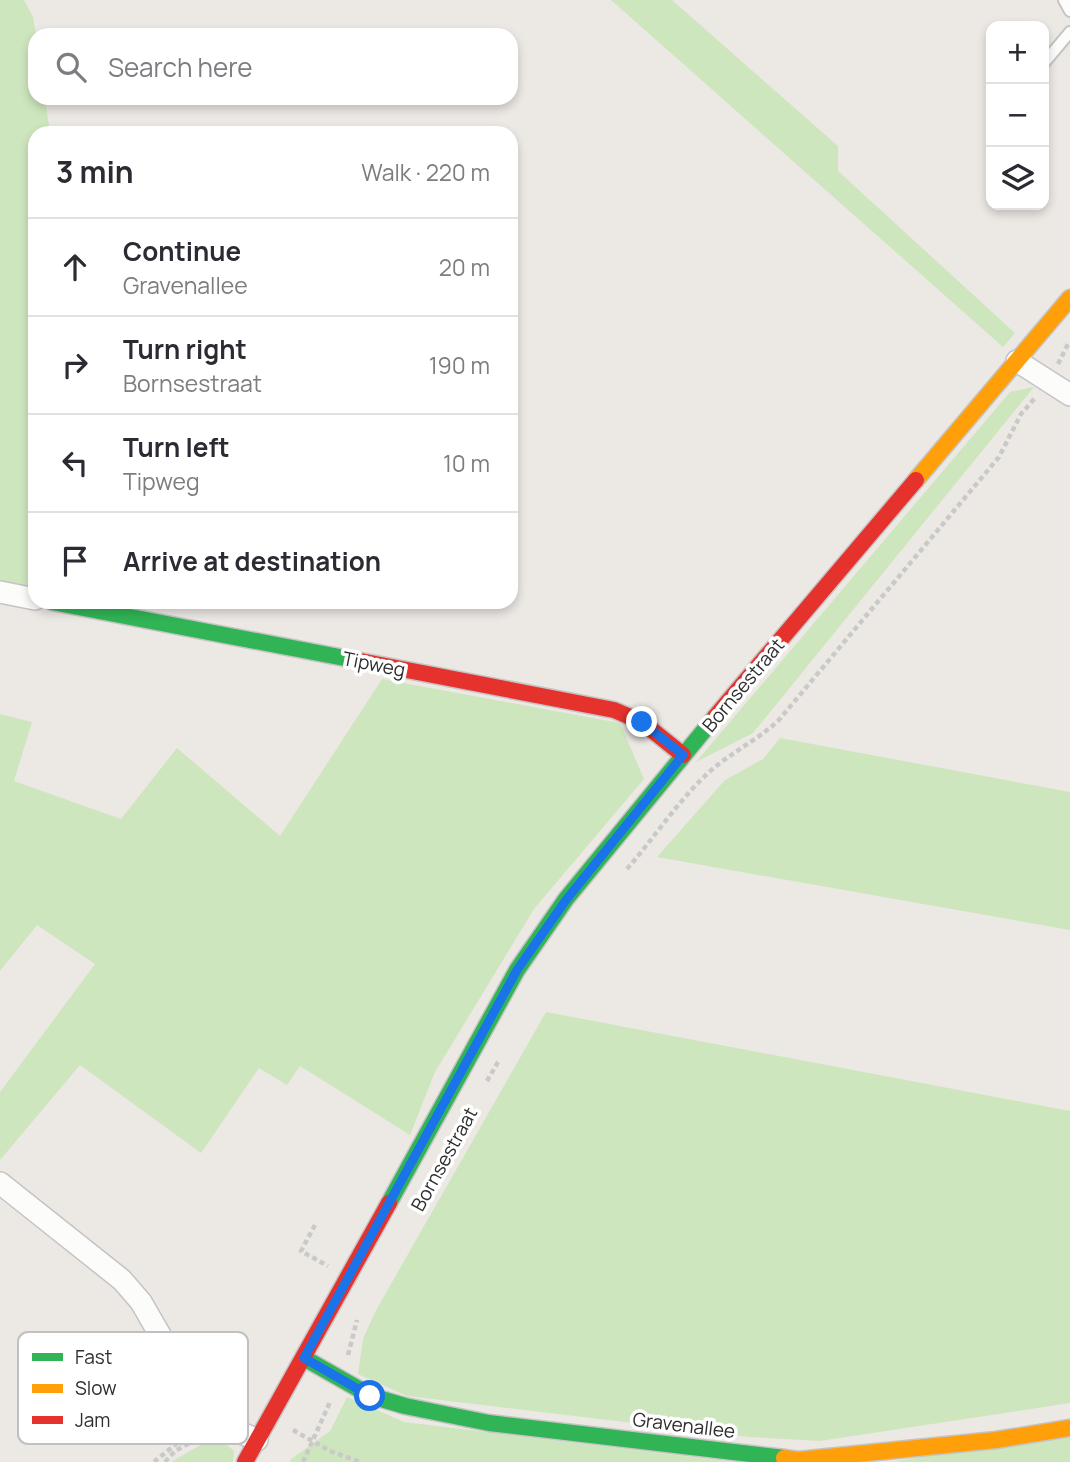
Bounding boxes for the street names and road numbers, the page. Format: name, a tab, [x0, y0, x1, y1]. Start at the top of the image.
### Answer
street label: Bornsestraat	[696, 633, 790, 737]
street label: Tipweg	[340, 645, 408, 683]
street label: Bornsestraat	[405, 1102, 483, 1216]
street label: Gravenallee	[631, 1406, 737, 1444]

